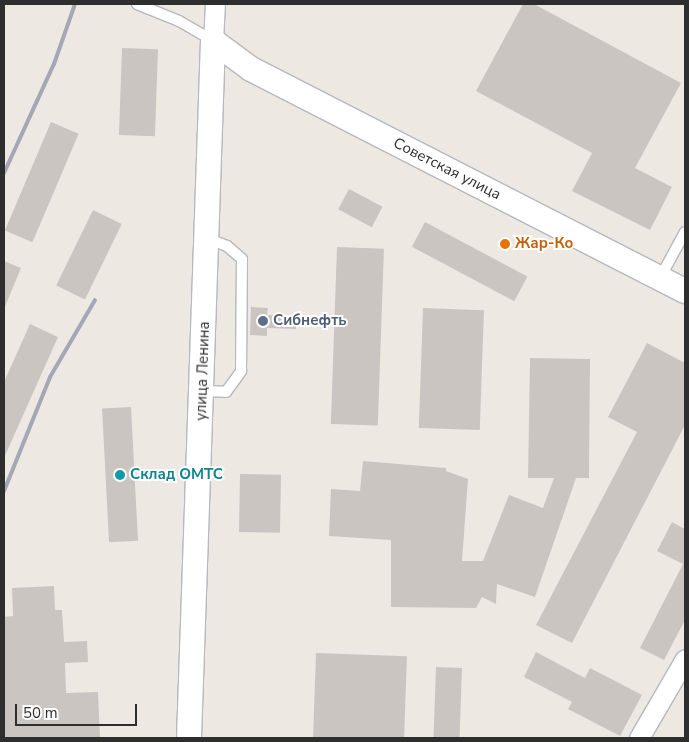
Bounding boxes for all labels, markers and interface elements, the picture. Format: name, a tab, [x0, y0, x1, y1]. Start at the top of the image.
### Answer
street label: Советская улица	[390, 134, 504, 204]
place label: Жар-Ко	[515, 235, 573, 253]
marker: Жар-Ко	[499, 238, 511, 250]
place label: Сибнефть	[273, 312, 347, 330]
marker: Сибнефть	[257, 315, 269, 327]
street label: улица Ленина	[192, 321, 214, 421]
place label: Склад ОМТС	[130, 466, 223, 484]
marker: Склад ОМТС	[114, 469, 126, 481]
scale bar	[18, 694, 140, 726]
text: 50 m	[23, 703, 58, 723]

